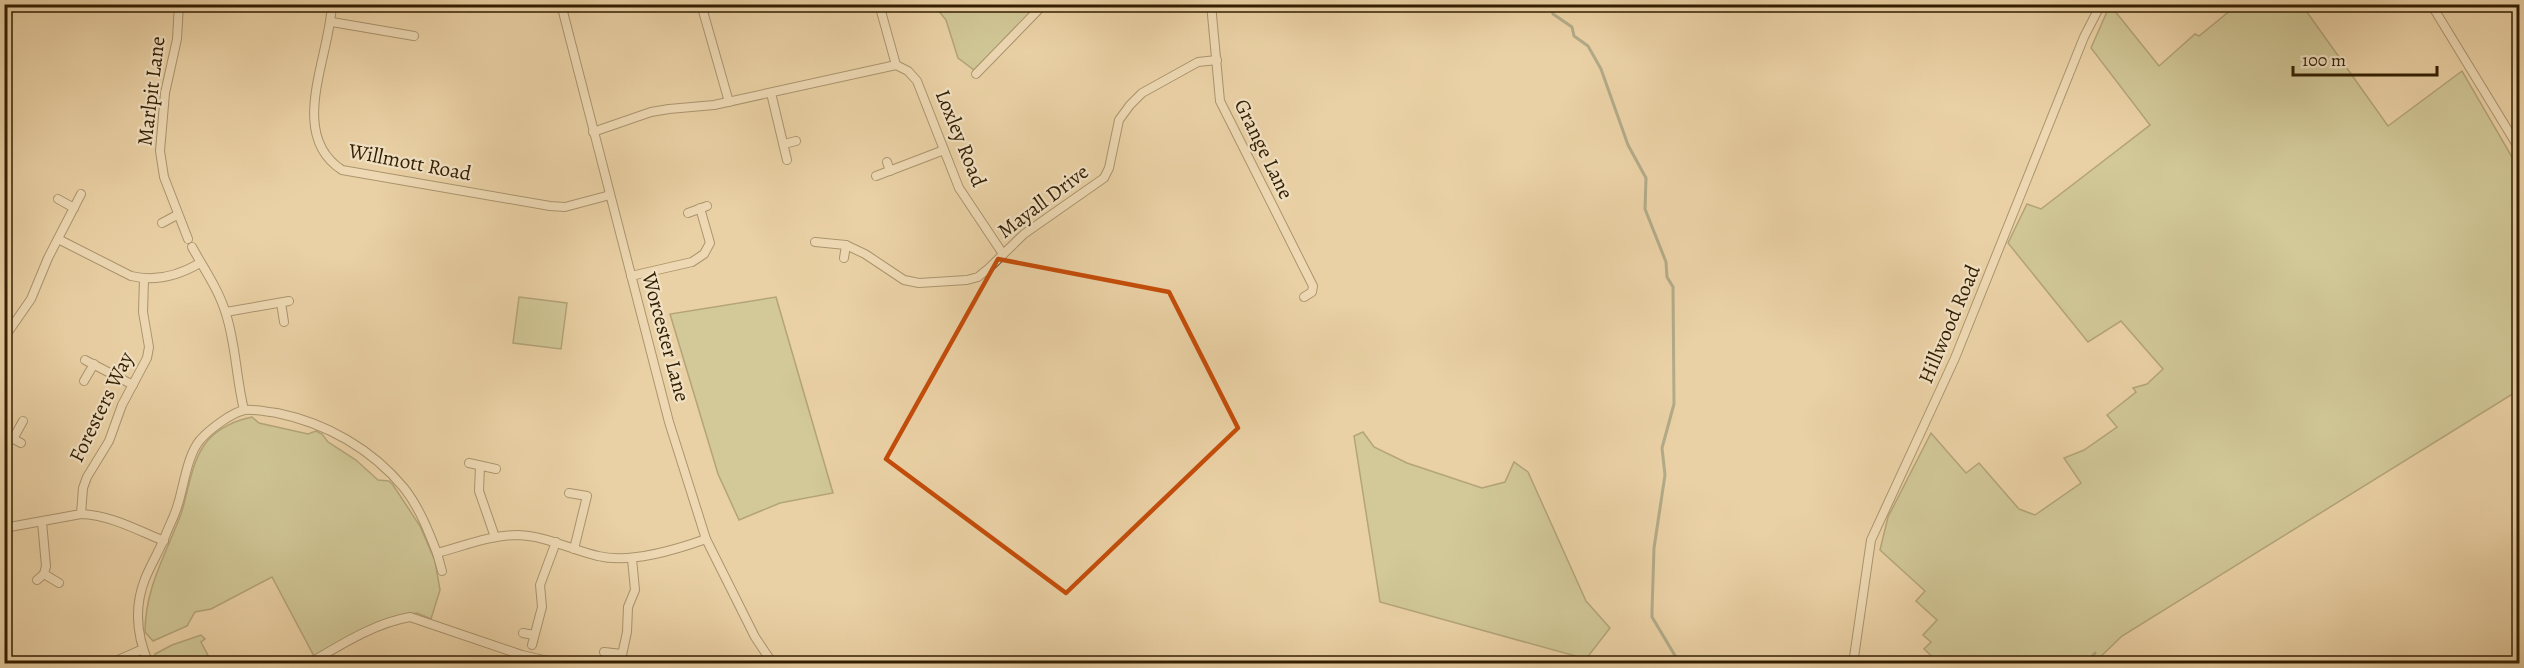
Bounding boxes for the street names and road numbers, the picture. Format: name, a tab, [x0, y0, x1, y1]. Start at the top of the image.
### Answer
street label: Marlpit Lane	[130, 35, 172, 147]
street label: Loxley Road	[929, 85, 993, 191]
street label: Grange Lane	[1228, 94, 1300, 204]
street label: Willmott Road	[345, 136, 475, 188]
street label: Mayall Drive	[992, 158, 1094, 244]
street label: Hillwood Road	[1911, 260, 1987, 388]
street label: Worcester Lane	[635, 268, 697, 405]
street label: Foresters Way	[62, 347, 140, 467]

